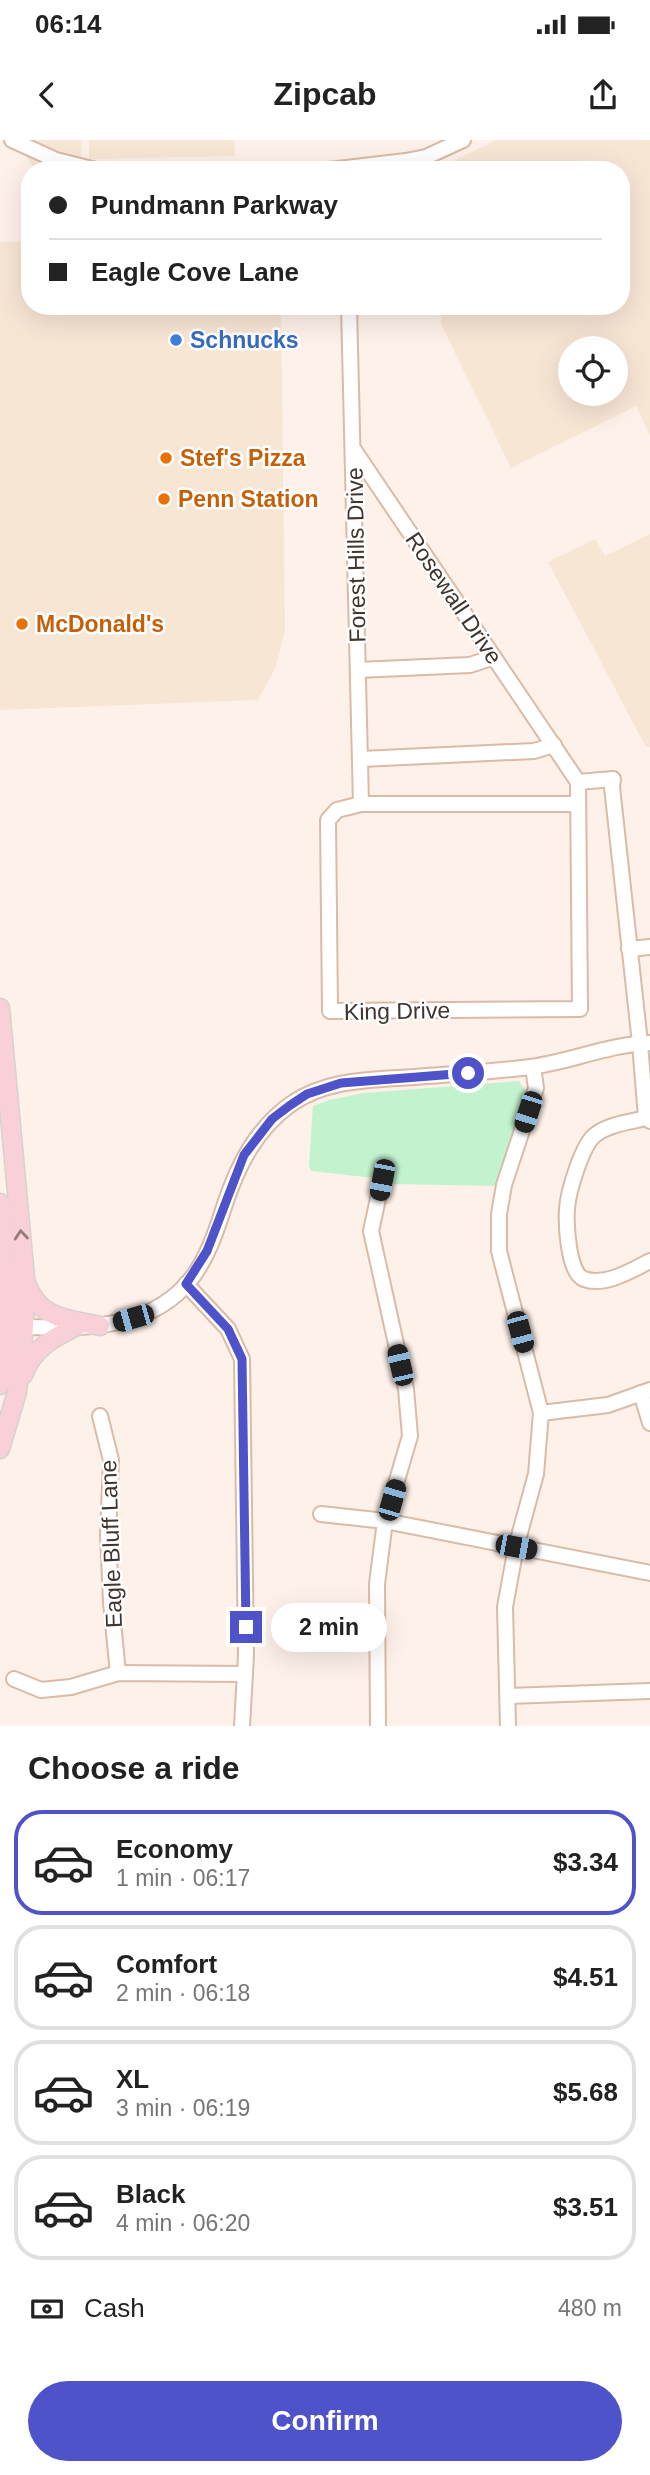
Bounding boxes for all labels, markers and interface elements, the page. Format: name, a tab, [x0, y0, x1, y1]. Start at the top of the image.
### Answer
text: 06:14	[35, 9, 102, 39]
icon: back	[28, 76, 66, 114]
text: Zipcab	[273, 76, 377, 112]
icon: share	[584, 76, 622, 114]
text: Pundmann Parkway	[91, 190, 338, 220]
text: Eagle Cove Lane	[91, 257, 299, 287]
place label: Schnucks	[190, 327, 299, 353]
marker: Schnucks	[168, 332, 184, 348]
map controls	[558, 336, 628, 406]
button: locate	[558, 336, 628, 406]
place label: Stef's Pizza	[180, 445, 306, 471]
marker: Stef's Pizza	[158, 450, 174, 466]
street label: Forest Hills Drive	[341, 467, 371, 643]
place label: Penn Station	[178, 486, 319, 512]
marker: Penn Station	[156, 491, 172, 507]
street label: Rosewall Drive	[400, 527, 508, 669]
place label: McDonald's	[36, 611, 164, 637]
marker: McDonald's	[14, 616, 30, 632]
street label: King Drive	[344, 997, 450, 1025]
route start	[452, 1057, 484, 1089]
car	[512, 1089, 545, 1135]
car	[368, 1157, 397, 1203]
one-way arrow	[14, 1229, 29, 1240]
car	[110, 1302, 157, 1334]
car	[505, 1309, 536, 1355]
car	[386, 1342, 415, 1388]
street label: Eagle Bluff Lane	[95, 1459, 127, 1629]
car	[377, 1477, 408, 1523]
car	[494, 1533, 539, 1561]
callout: 2 min	[270, 1602, 386, 1652]
route end	[230, 1611, 262, 1643]
text: 2 min	[299, 1614, 359, 1640]
text: Choose a ride	[28, 1750, 240, 1786]
icon: car	[32, 1831, 95, 1894]
text: Economy	[116, 1834, 233, 1864]
text: $3.34	[553, 1847, 618, 1877]
text: 1 min · 06:17	[116, 1865, 250, 1891]
icon: car	[32, 1946, 95, 2009]
text: Comfort	[116, 1949, 217, 1979]
text: $4.51	[553, 1962, 618, 1992]
text: 2 min · 06:18	[116, 1980, 250, 2006]
icon: car	[32, 2061, 95, 2124]
text: XL	[116, 2064, 149, 2094]
text: $5.68	[553, 2077, 618, 2107]
text: 3 min · 06:19	[116, 2095, 250, 2121]
icon: car	[32, 2176, 95, 2239]
text: Black	[116, 2179, 185, 2209]
text: $3.51	[553, 2192, 618, 2222]
text: 4 min · 06:20	[116, 2210, 250, 2236]
icon: cash	[28, 2290, 66, 2328]
text: Cash	[84, 2293, 145, 2323]
text: 480 m	[558, 2295, 622, 2321]
button: Confirm	[28, 2381, 622, 2461]

